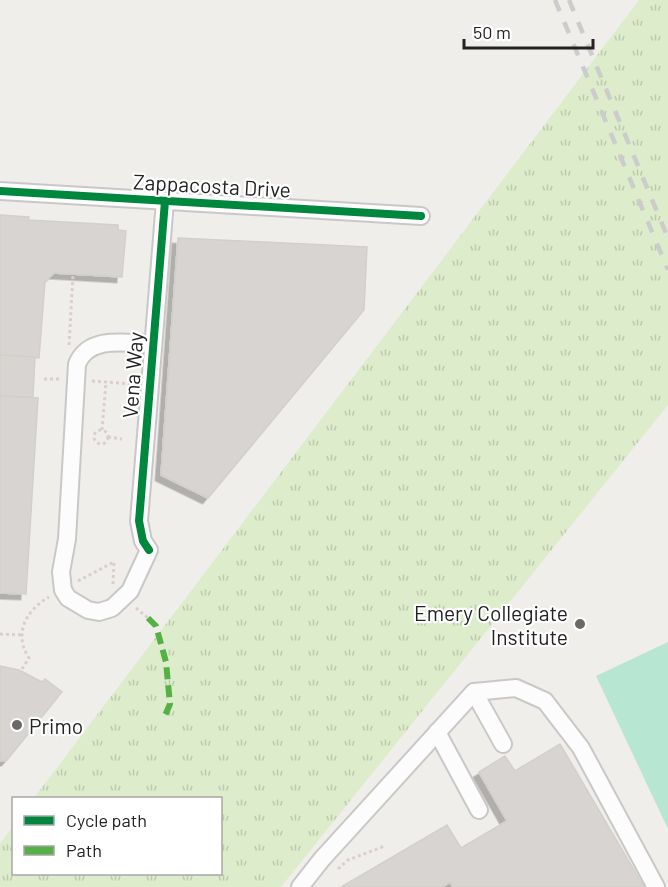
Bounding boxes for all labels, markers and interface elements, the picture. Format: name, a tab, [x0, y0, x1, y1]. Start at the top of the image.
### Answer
scale bar	[464, 12, 593, 50]
text: 50 m	[473, 21, 511, 43]
street label: Zappacosta Drive	[132, 168, 292, 202]
street label: Vena Way	[117, 331, 148, 419]
place label: Emery Collegiate Institute	[414, 600, 568, 649]
marker: Emery Collegiate Institute	[573, 617, 587, 631]
place label: Primo	[29, 713, 83, 738]
marker: Primo	[10, 718, 24, 732]
legend	[12, 797, 222, 875]
text: Cycle path	[66, 809, 147, 831]
text: Path	[66, 839, 102, 861]

